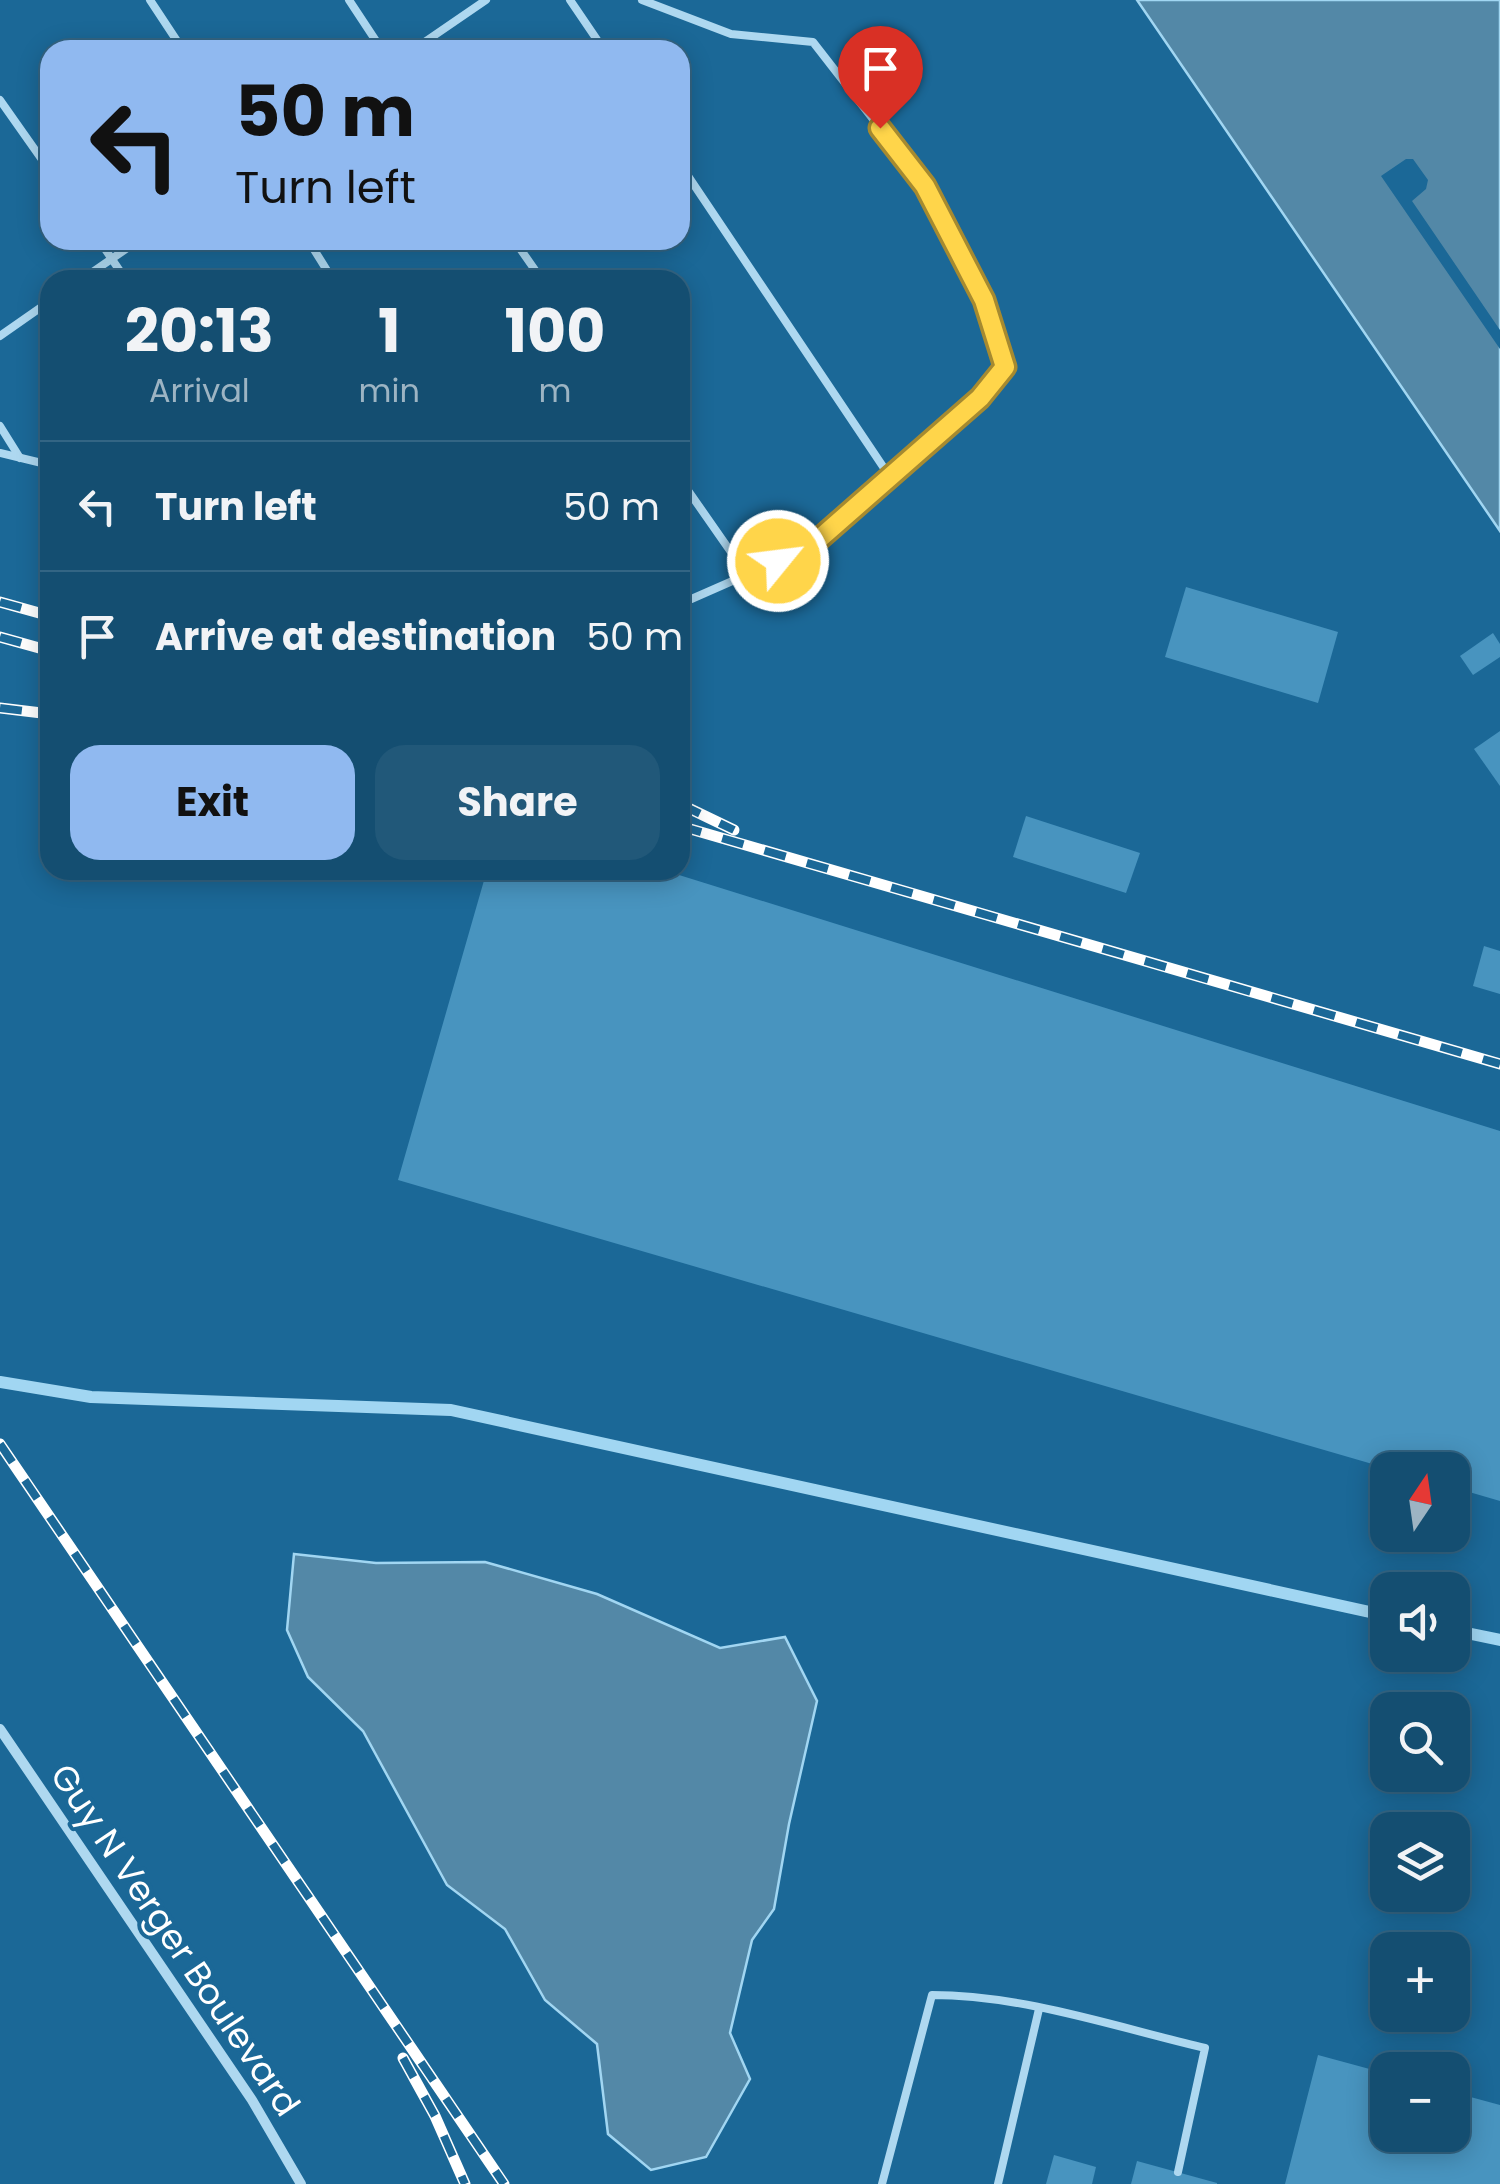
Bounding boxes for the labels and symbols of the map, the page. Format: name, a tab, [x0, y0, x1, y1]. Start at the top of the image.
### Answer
pin	[838, 26, 923, 129]
position arrow	[726, 509, 830, 613]
north arrow	[1370, 1452, 1470, 1552]
street label: Guy N Verger Boulevard	[39, 1754, 312, 2126]

